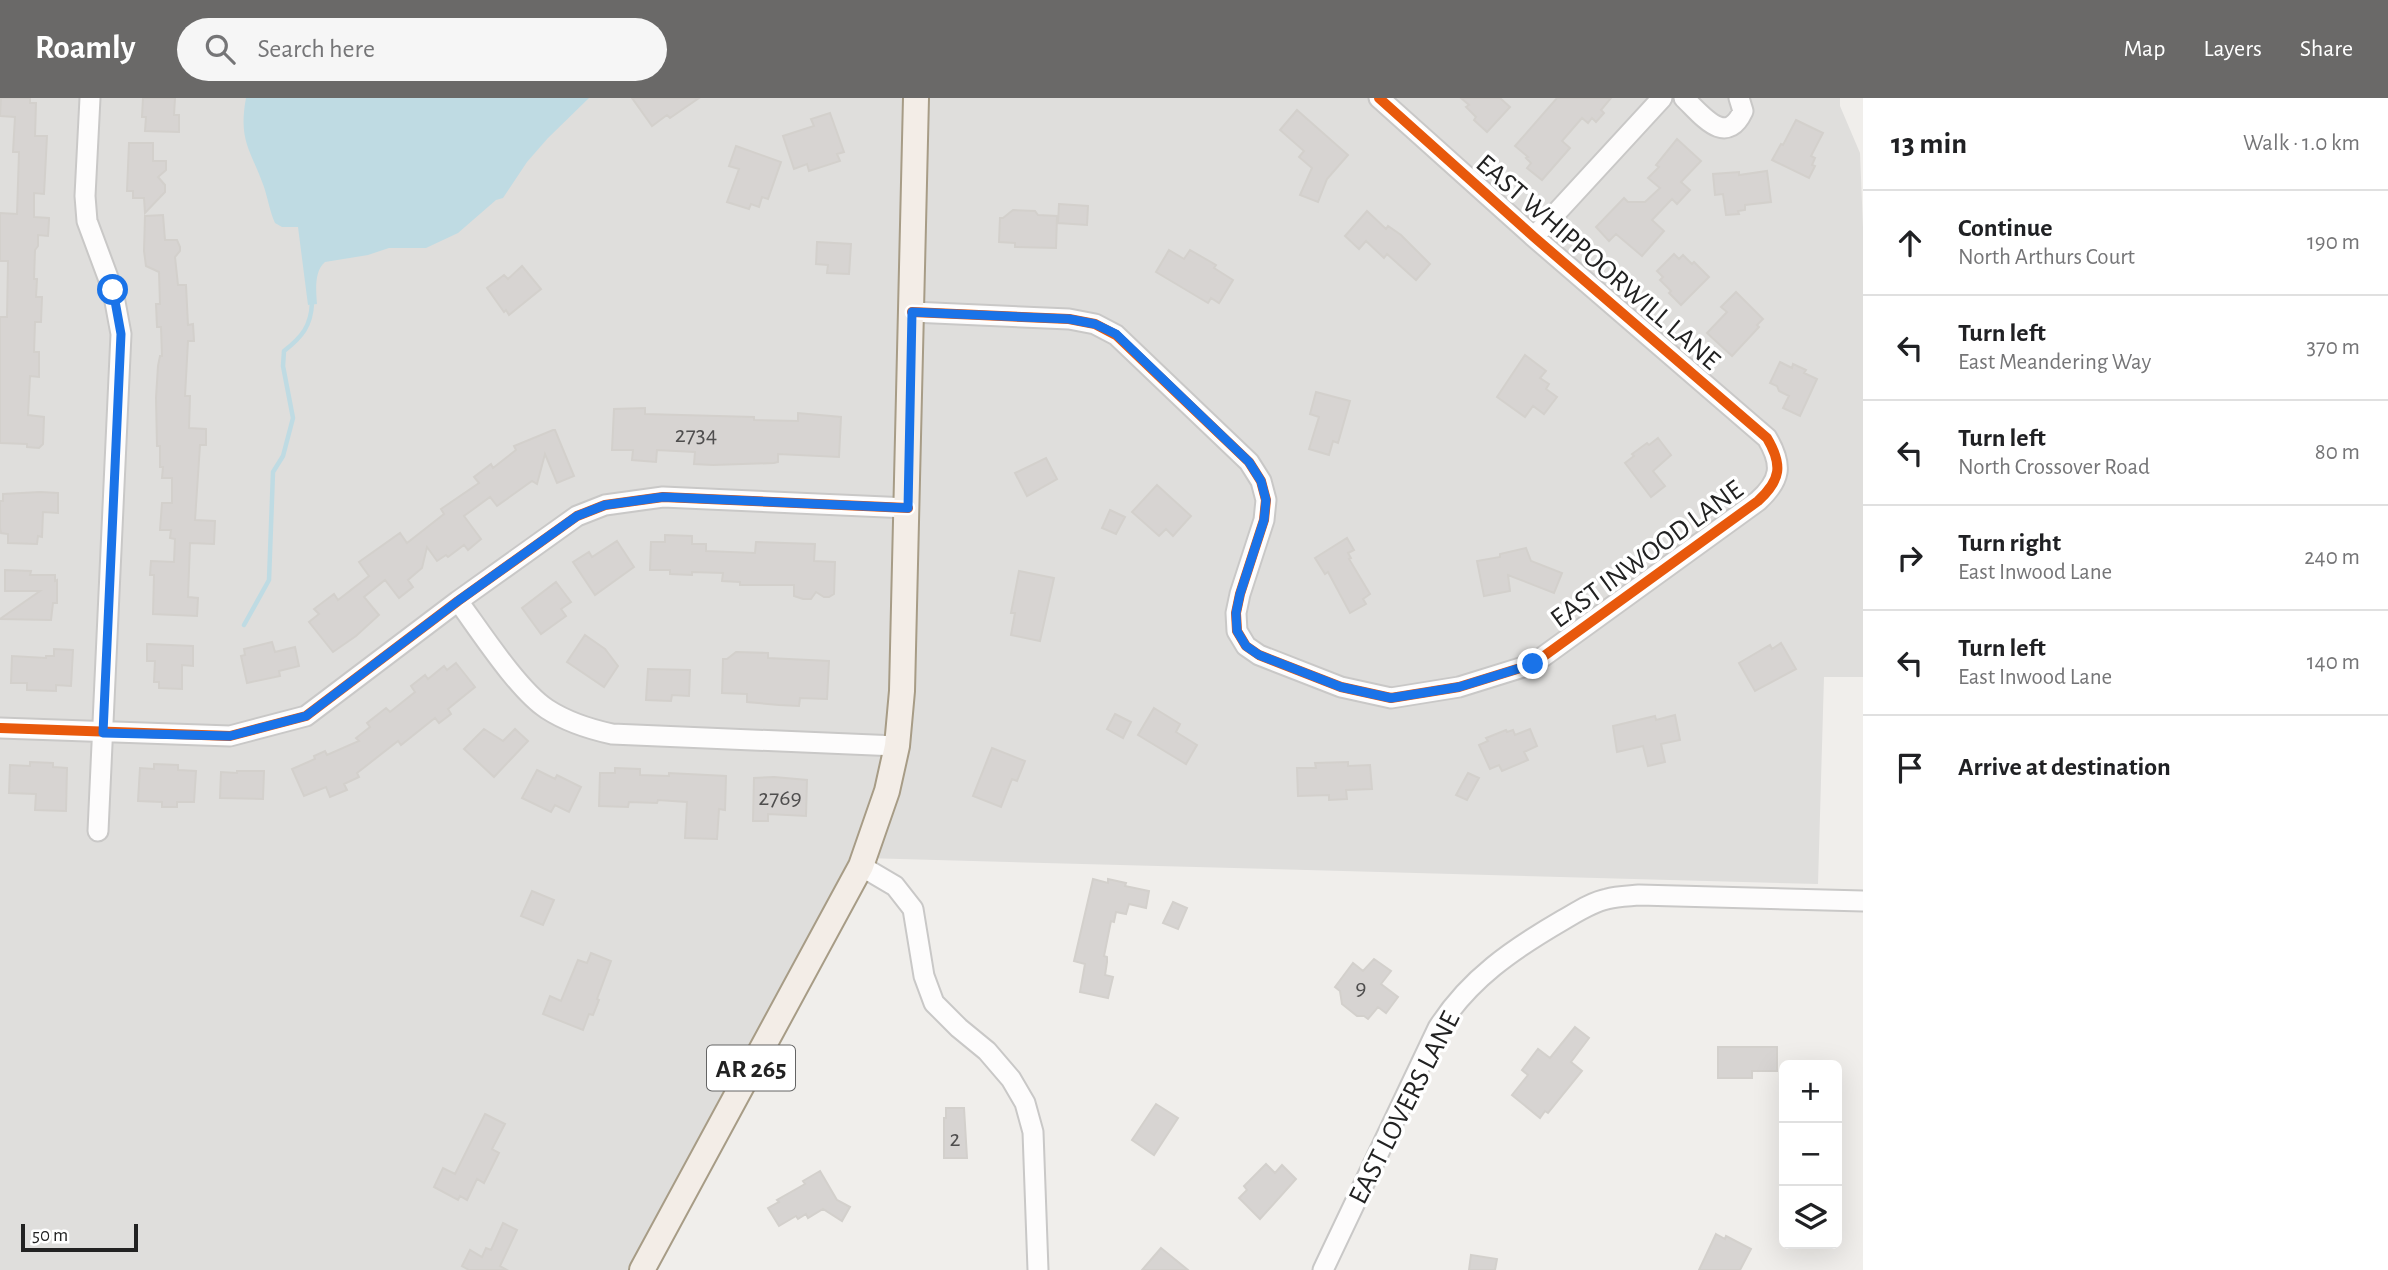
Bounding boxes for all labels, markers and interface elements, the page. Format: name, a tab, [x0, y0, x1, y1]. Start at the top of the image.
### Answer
search box	[177, 18, 667, 81]
icon: search	[201, 30, 239, 68]
text: Roamly	[35, 32, 135, 65]
text: Search here	[257, 36, 375, 62]
text: Map	[2123, 37, 2165, 61]
text: Layers	[2203, 37, 2262, 61]
text: Share	[2300, 37, 2353, 61]
text: 13 min	[1891, 129, 1967, 159]
text: Walk · 1.0 km	[2243, 132, 2360, 155]
street label: EAST WHIPPOORWILL LANE	[1470, 149, 1725, 376]
text: Continue	[1958, 215, 2053, 241]
icon: ahead	[1891, 224, 1929, 262]
text: 190 m	[2307, 231, 2360, 254]
text: North Arthurs Court	[1958, 246, 2135, 269]
route start	[97, 274, 128, 305]
text: Turn left	[1958, 320, 2046, 346]
icon: left	[1891, 329, 1929, 367]
text: 370 m	[2307, 336, 2360, 359]
text: East Meandering Way	[1958, 351, 2151, 374]
house number: 2734	[675, 423, 717, 447]
text: Turn left	[1958, 425, 2046, 451]
icon: left	[1891, 434, 1929, 472]
text: 80 m	[2315, 441, 2360, 464]
text: North Crossover Road	[1958, 456, 2150, 479]
street label: EAST INWOOD LANE	[1546, 476, 1749, 634]
text: Turn right	[1958, 530, 2061, 556]
icon: right	[1891, 539, 1929, 577]
text: 240 m	[2304, 546, 2360, 569]
text: East Inwood Lane	[1958, 561, 2112, 584]
text: Turn left	[1958, 635, 2046, 661]
icon: left	[1891, 644, 1929, 682]
route end	[1517, 648, 1548, 679]
text: 140 m	[2307, 651, 2360, 674]
text: East Inwood Lane	[1958, 666, 2112, 689]
icon: arrive	[1891, 749, 1929, 787]
text: Arrive at destination	[1958, 754, 2171, 780]
house number: 2769	[758, 786, 802, 810]
house number: 9	[1355, 976, 1367, 1000]
street label: EAST LOVERS LANE	[1344, 1007, 1465, 1209]
road number: AR 265	[707, 1046, 795, 1091]
map controls	[1779, 1060, 1842, 1249]
button: +	[1779, 1060, 1842, 1123]
button: −	[1779, 1123, 1842, 1186]
house number: 2	[950, 1127, 961, 1151]
button: layers	[1779, 1186, 1842, 1249]
scale bar	[21, 1221, 138, 1253]
text: 50 m	[32, 1226, 68, 1245]

